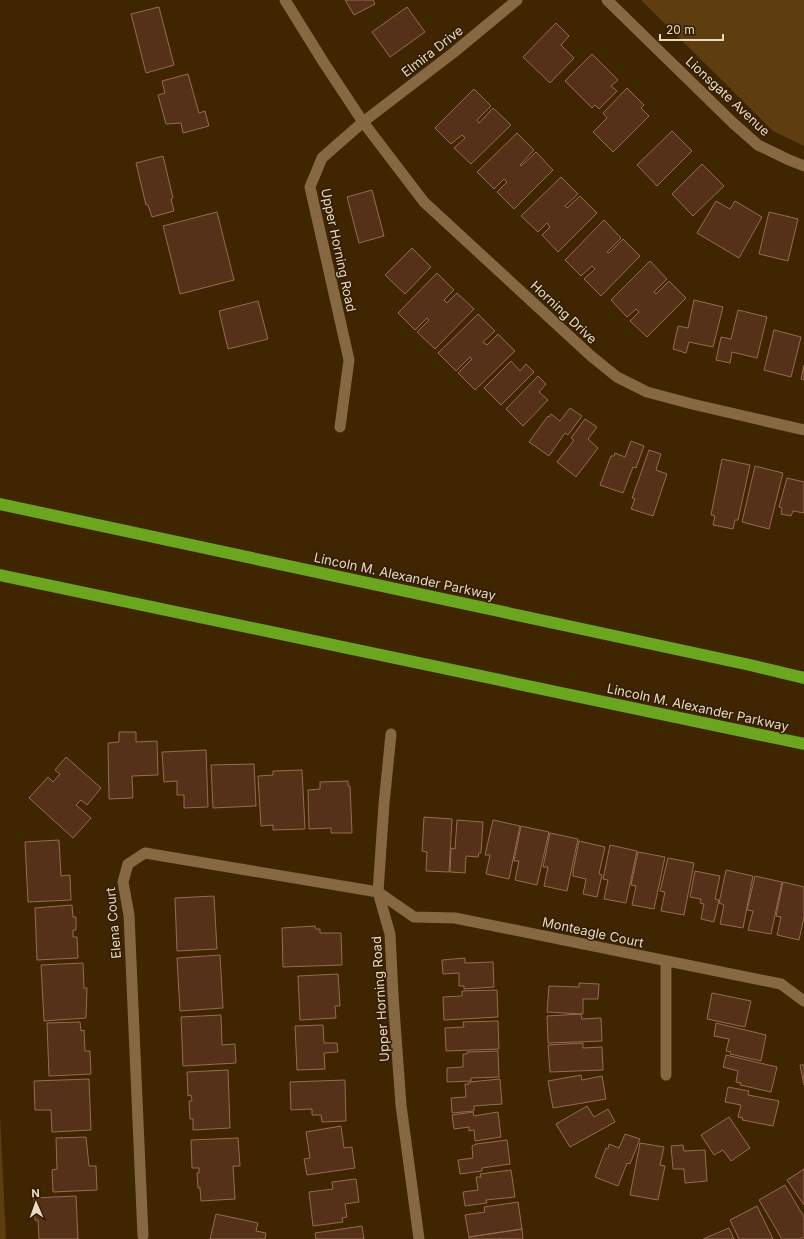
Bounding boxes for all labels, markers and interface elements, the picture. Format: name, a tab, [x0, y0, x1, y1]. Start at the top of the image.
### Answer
scale bar	[660, 16, 723, 42]
street label: Elmira Drive	[398, 22, 466, 80]
text: 20 m	[666, 22, 695, 37]
street label: Lionsgate Avenue	[683, 53, 773, 139]
street label: Upper Horning Road	[318, 187, 360, 313]
street label: Horning Drive	[527, 277, 601, 347]
street label: Lincoln M. Alexander Parkway	[313, 549, 497, 603]
street label: Lincoln M. Alexander Parkway	[606, 680, 790, 734]
street label: Elena Court	[102, 887, 124, 959]
street label: Monteagle Court	[541, 913, 645, 951]
street label: Upper Horning Road	[368, 936, 392, 1062]
north arrow	[16, 1183, 56, 1223]
text: N	[31, 1186, 40, 1200]

